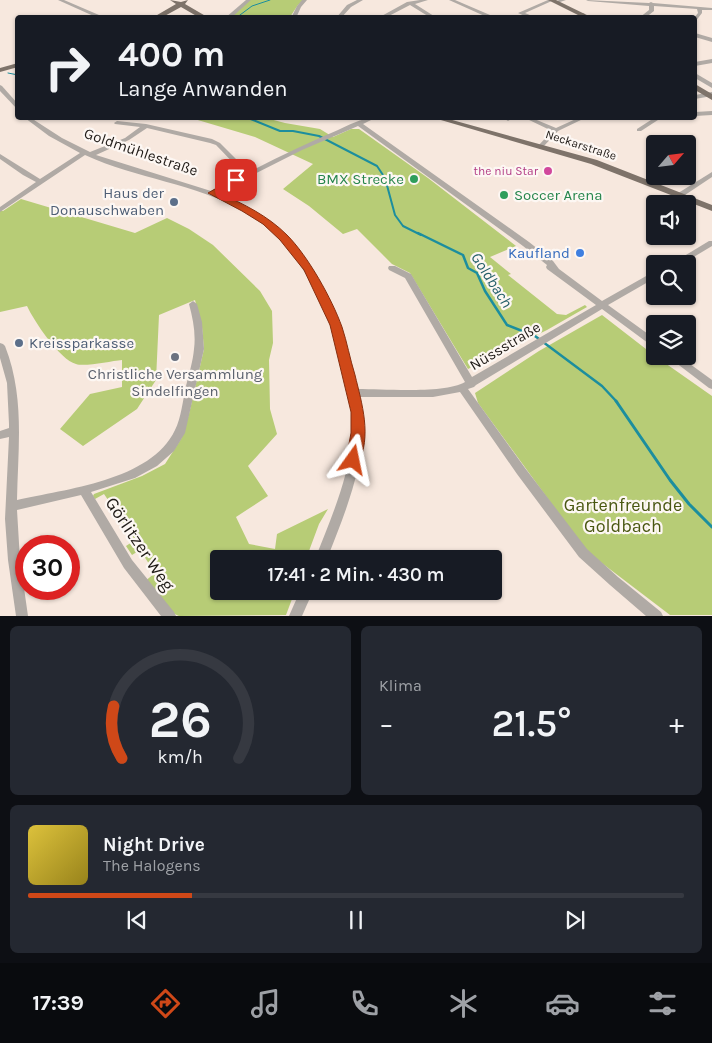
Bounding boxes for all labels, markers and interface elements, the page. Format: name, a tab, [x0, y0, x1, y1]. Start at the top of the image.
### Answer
text: 400 m	[118, 34, 225, 75]
icon: right	[35, 35, 100, 100]
text: Lange Anwanden	[118, 76, 287, 102]
street label: Goldmühlestraße	[82, 124, 200, 180]
street label: Neckarstraße	[544, 127, 618, 163]
north arrow	[646, 135, 696, 185]
map controls	[646, 135, 696, 365]
pin	[215, 159, 257, 201]
place label: the niu Star	[474, 164, 539, 178]
marker: the niu Star	[542, 165, 554, 177]
icon: arrive	[222, 166, 250, 194]
place label: BMX Strecke	[317, 170, 404, 188]
marker: BMX Strecke	[408, 173, 420, 185]
place label: Haus der Donauschwaben	[50, 184, 165, 219]
place label: Soccer Arena	[514, 186, 602, 204]
marker: Soccer Arena	[498, 189, 510, 201]
button: sound	[646, 195, 696, 245]
marker: Haus der Donauschwaben	[168, 196, 180, 208]
place label: Kaufland	[508, 244, 570, 262]
marker: Kaufland	[574, 247, 586, 259]
water label: Goldbach	[467, 249, 517, 311]
button: search	[646, 255, 696, 305]
button: layers	[646, 315, 696, 365]
street label: Nüssstraße	[466, 318, 544, 374]
place label: Kreissparkasse	[29, 334, 134, 352]
marker: Kreissparkasse	[13, 337, 25, 349]
marker: Christliche Versammlung Sindelfingen	[169, 351, 181, 363]
place label: Christliche Versammlung Sindelfingen	[88, 365, 263, 400]
position arrow	[326, 433, 378, 485]
street label: Görlitzer Weg	[101, 493, 179, 595]
park label: Gartenfreunde Goldbach	[564, 494, 682, 537]
speed limit sign: 30	[15, 535, 80, 600]
text: 17:41 · 2 Min. · 430 m	[268, 564, 444, 586]
text: Klima	[379, 676, 422, 695]
text: 26	[149, 689, 212, 750]
text: 21.5°	[492, 701, 571, 746]
text: −	[379, 707, 394, 740]
text: +	[669, 707, 684, 740]
text: km/h	[158, 747, 203, 768]
text: Night Drive	[103, 834, 205, 856]
text: The Halogens	[103, 856, 201, 875]
icon: previous	[123, 906, 151, 934]
icon: pause	[342, 906, 370, 934]
icon: next	[561, 906, 589, 934]
icon: directions	[148, 986, 183, 1021]
icon: music	[248, 986, 283, 1021]
icon: phone	[347, 986, 382, 1021]
icon: climate	[446, 986, 481, 1021]
icon: car	[545, 986, 580, 1021]
icon: filters	[645, 986, 680, 1021]
text: 17:39	[32, 990, 84, 1016]

